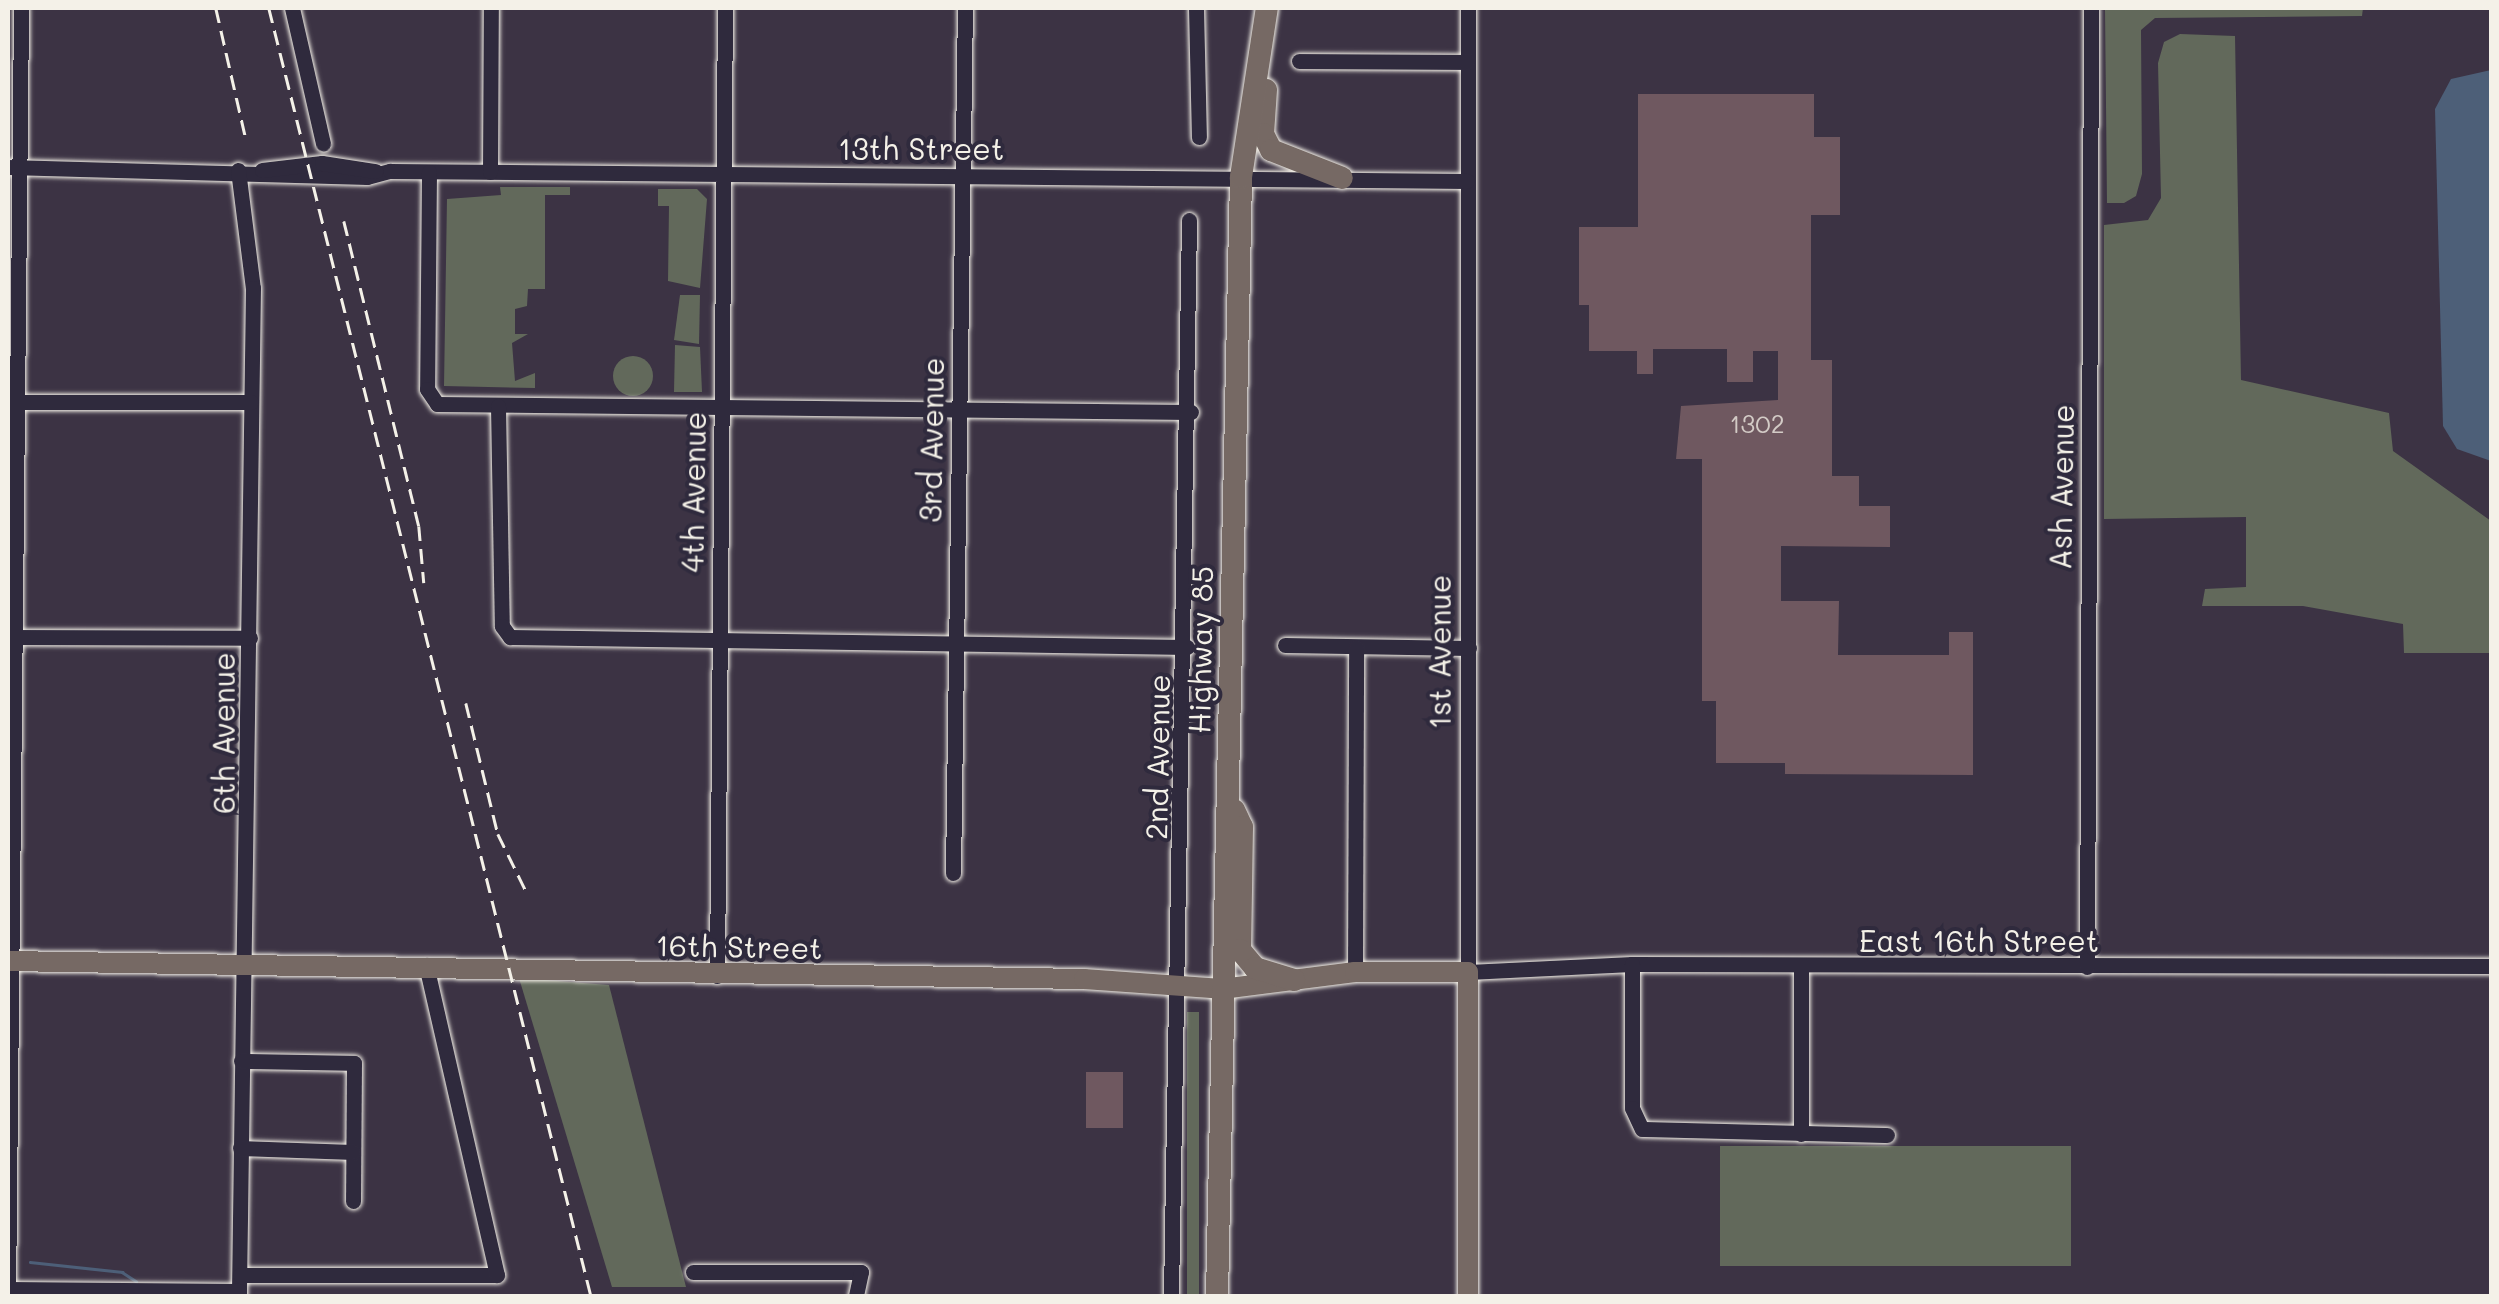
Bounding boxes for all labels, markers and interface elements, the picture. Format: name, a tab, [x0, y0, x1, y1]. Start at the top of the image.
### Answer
street label: 13th Street	[838, 130, 1004, 166]
street label: 3rd Avenue	[912, 357, 950, 523]
street label: Ash Avenue	[2042, 404, 2080, 570]
house number: 1302	[1729, 408, 1785, 438]
street label: 4th Avenue	[674, 411, 712, 573]
street label: Highway 85	[1181, 566, 1219, 734]
street label: 1st Avenue	[1421, 575, 1457, 729]
street label: 6th Avenue	[205, 652, 241, 814]
street label: 2nd Avenue	[1138, 674, 1176, 840]
street label: East 16th Street	[1859, 922, 2099, 958]
street label: 16th Street	[655, 927, 823, 965]

